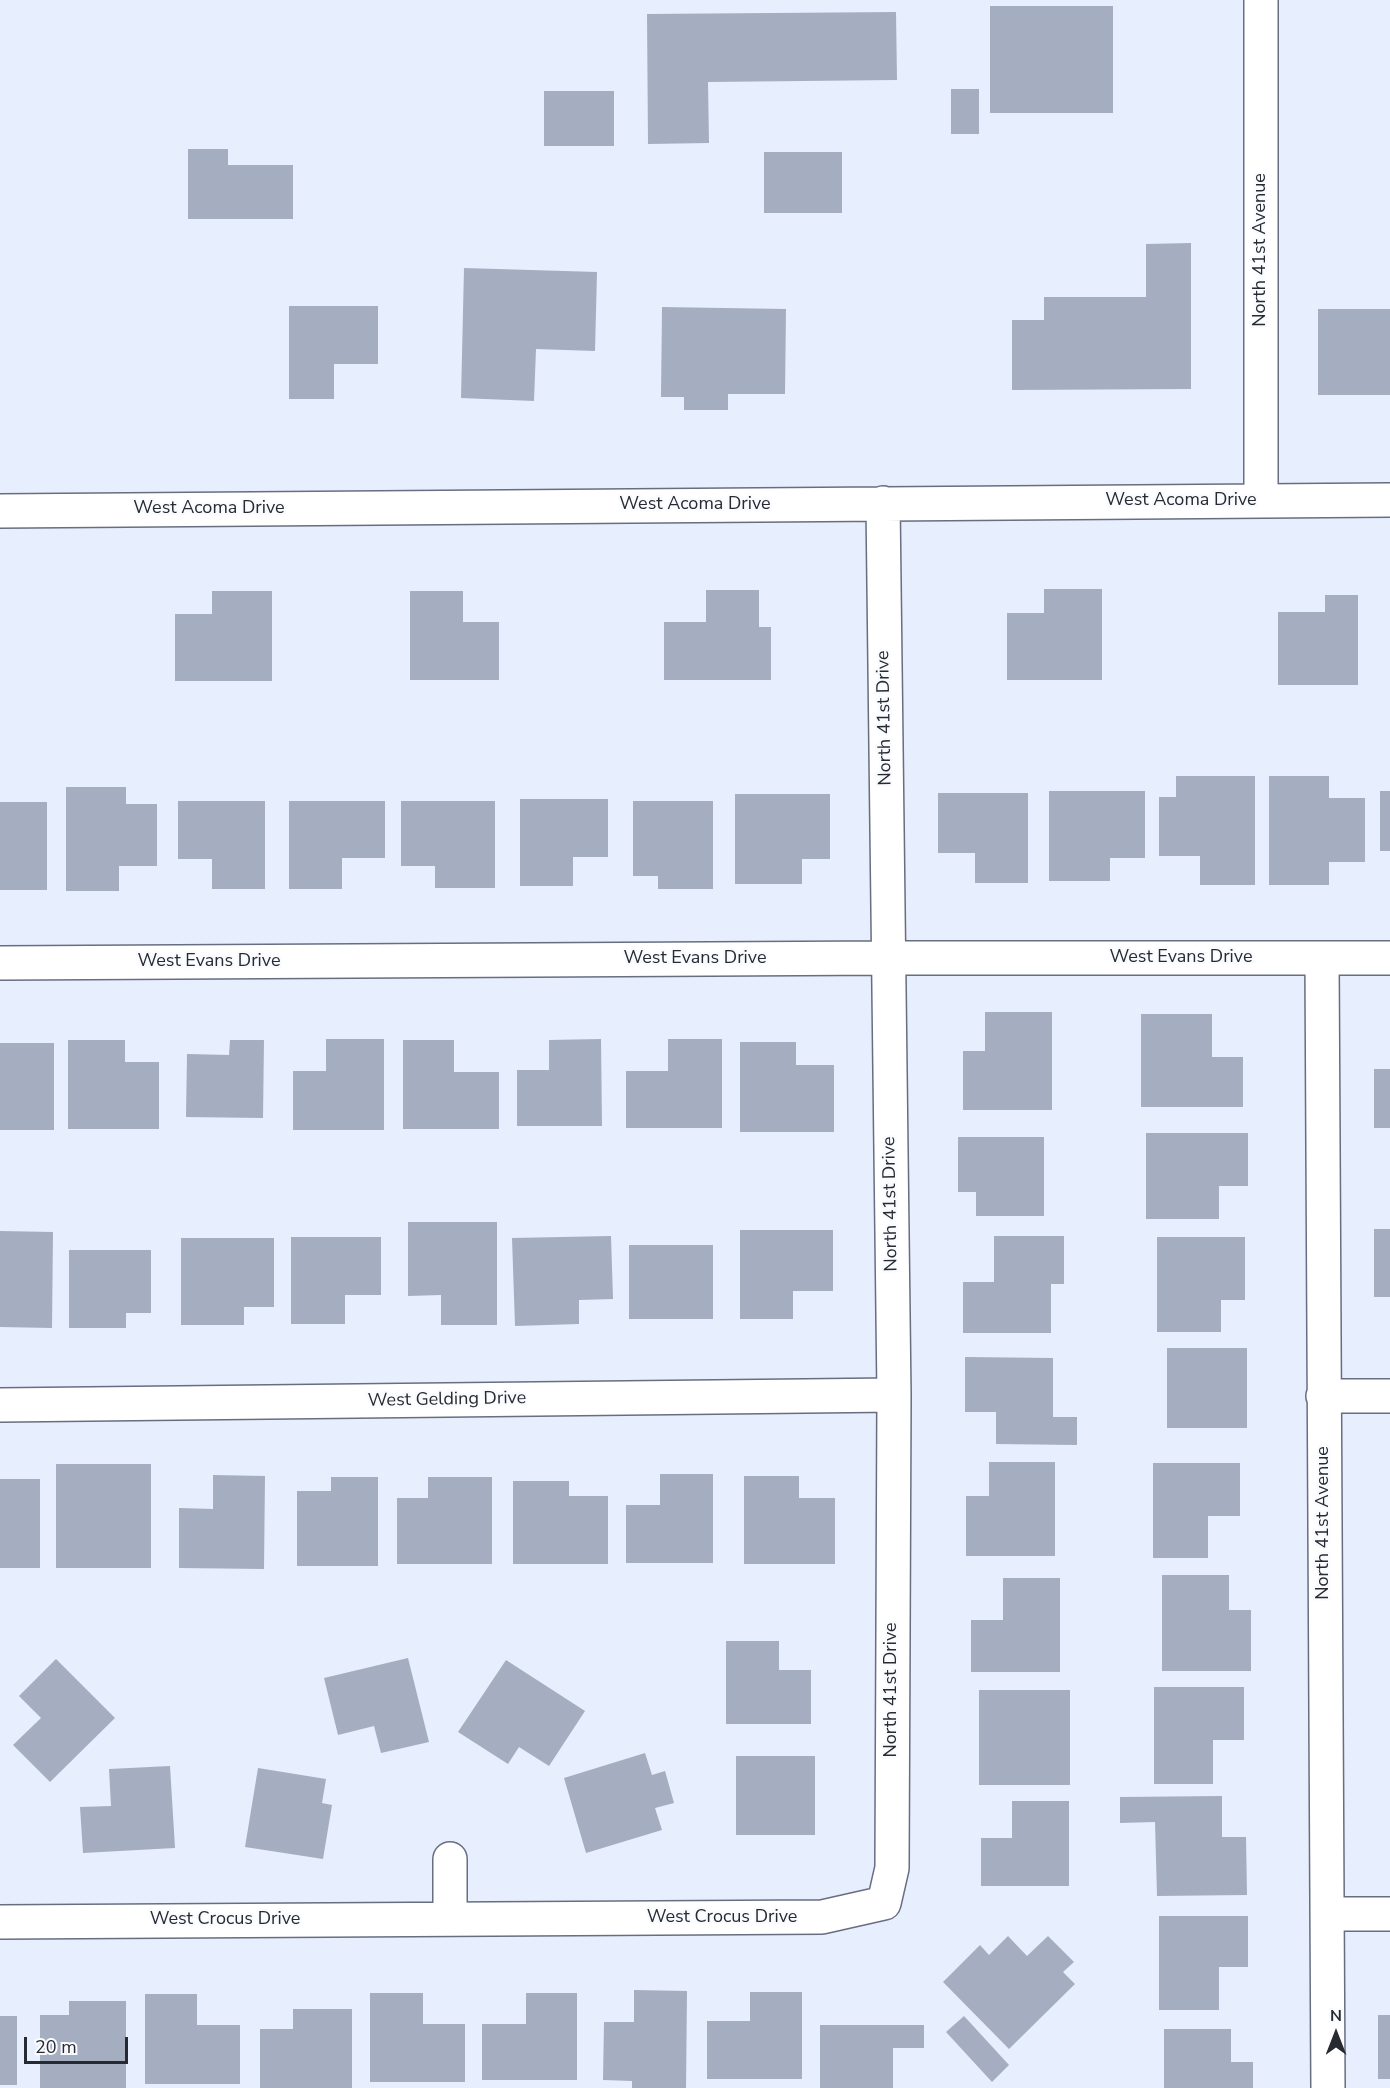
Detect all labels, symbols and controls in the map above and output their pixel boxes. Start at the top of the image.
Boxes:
street label: North 41st Avenue [1250,173,1272,327]
street label: West Acoma Drive [1105,490,1257,512]
street label: West Acoma Drive [619,494,771,516]
street label: West Acoma Drive [133,498,285,520]
street label: North 41st Drive [873,650,897,786]
street label: West Evans Drive [1110,947,1252,969]
street label: West Evans Drive [624,948,766,970]
street label: West Evans Drive [138,951,280,973]
street label: North 41st Drive [879,1136,903,1272]
street label: West Gelding Drive [368,1388,526,1412]
street label: North 41st Avenue [1313,1446,1335,1600]
street label: North 41st Drive [881,1622,903,1758]
street label: West Crocus Drive [647,1907,797,1929]
street label: West Crocus Drive [150,1909,300,1931]
north arrow [1306,2004,1366,2064]
text: N [1330,2005,1342,2027]
scale bar [27,2025,130,2063]
text: 20 m [35,2035,77,2059]

